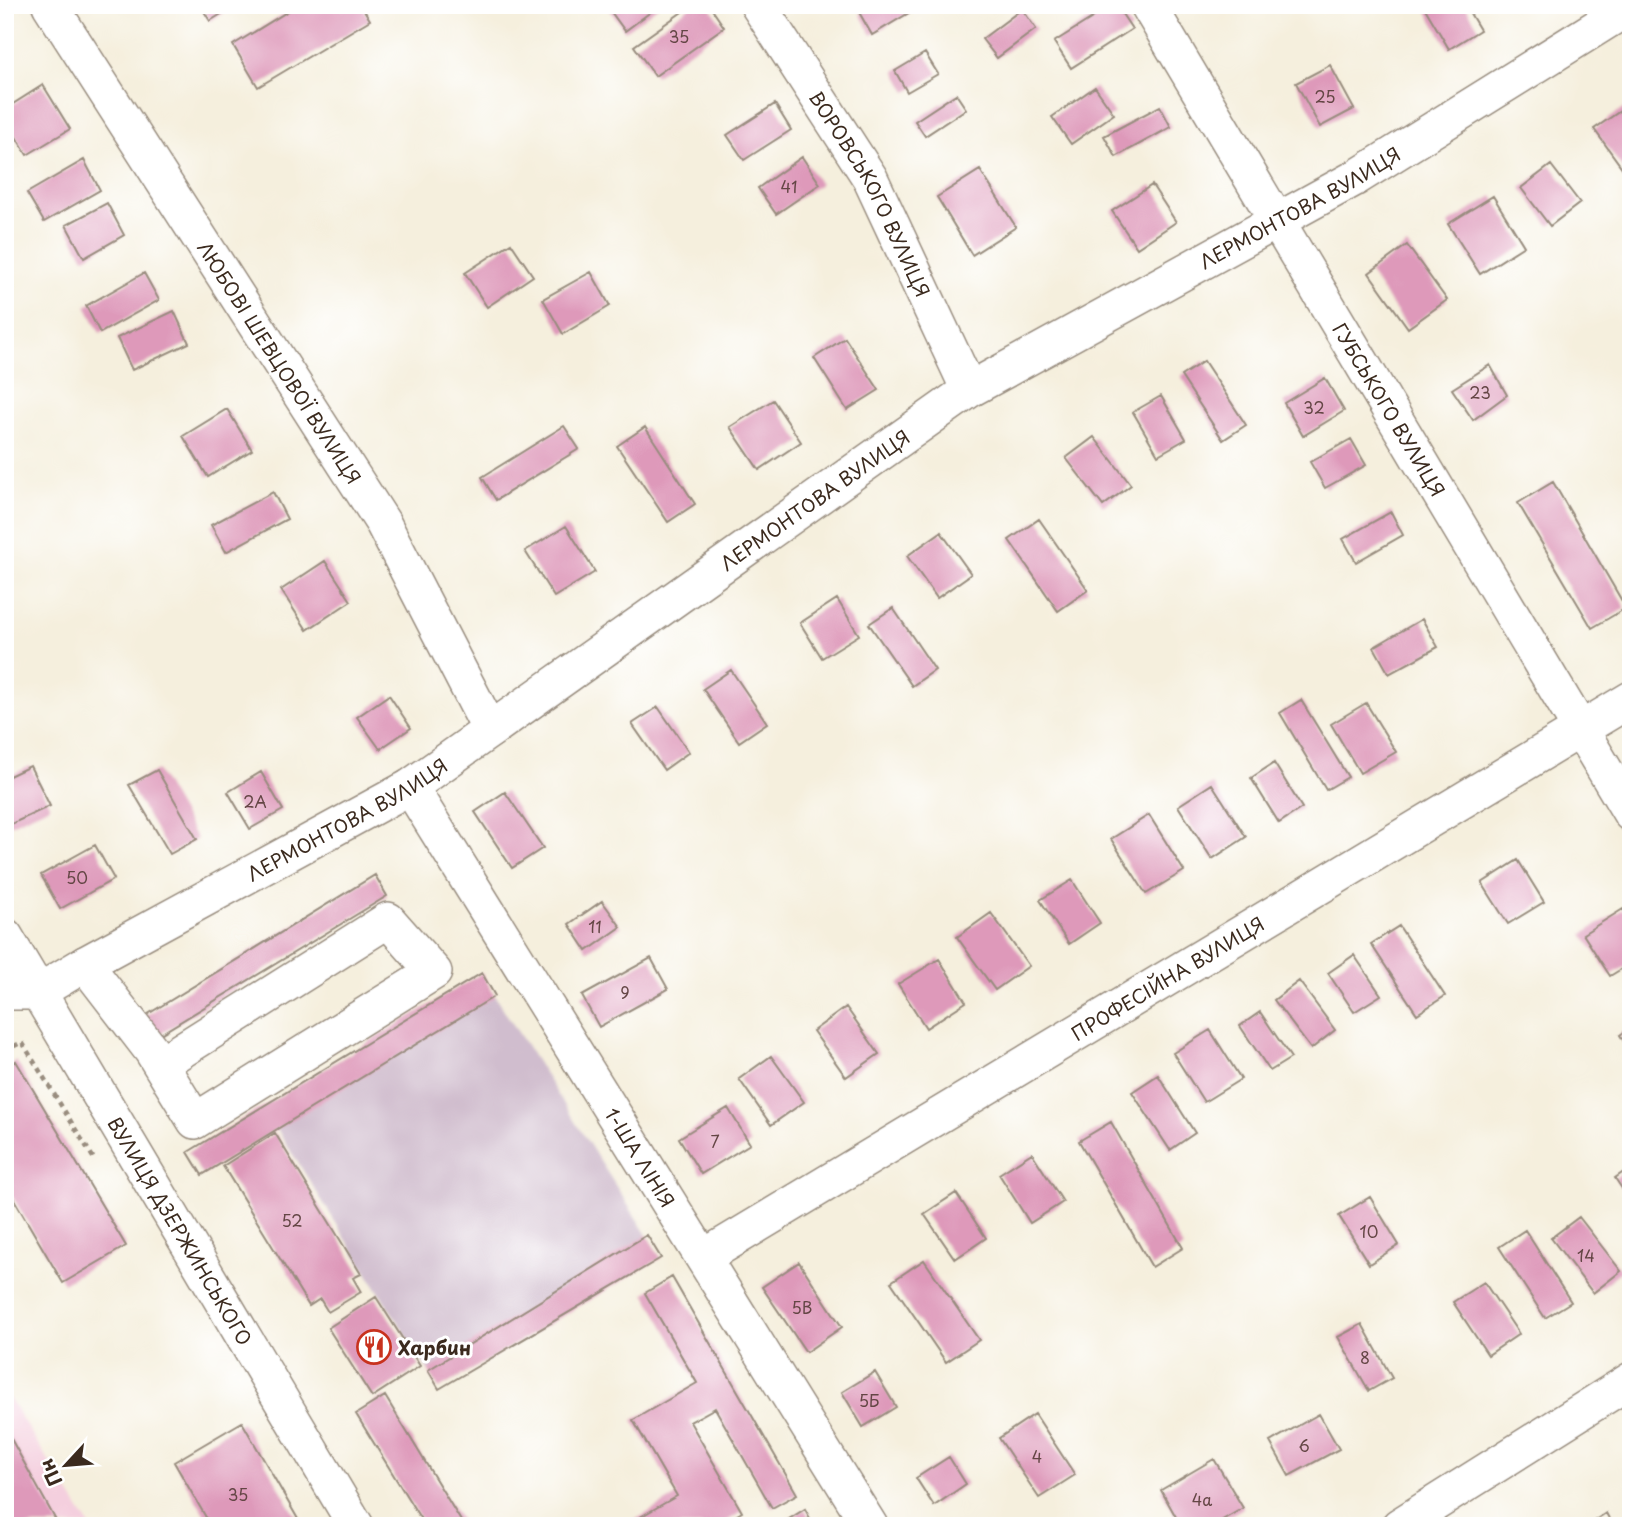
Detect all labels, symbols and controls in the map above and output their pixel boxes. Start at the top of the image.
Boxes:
house number: 35 [669,24,689,48]
house number: 25 [1314,84,1336,108]
street label: ВОРОВСЬКОГО ВУЛИЦЯ [803,85,938,301]
street label: ЛЕРМОНТОВА ВУЛИЦЯ [1194,140,1405,275]
house number: 41 [781,174,797,198]
street label: ЛЮБОВІ ШЕВЦОВОЇ ВУЛИЦЯ [191,236,368,489]
street label: ГУБСЬКОГО ВУЛИЦЯ [1327,317,1452,502]
house number: 23 [1469,380,1491,404]
house number: 32 [1303,395,1325,419]
street label: ЛЕРМОНТОВА ВУЛИЦЯ [714,423,915,577]
street label: ЛЕРМОНТОВА ВУЛИЦЯ [242,751,453,887]
house number: 2А [243,789,267,813]
house number: 50 [66,865,88,889]
street label: ПРОФЕСІЙНА ВУЛИЦЯ [1066,909,1269,1047]
house number: 11 [588,914,602,938]
house number: 9 [620,980,630,1004]
street label: 1-ША ЛІНІЯ [599,1102,682,1212]
street label: ВУЛИЦЯ ДЗЕРЖИНСЬКОГО [102,1111,259,1350]
house number: 7 [710,1129,720,1153]
house number: 52 [281,1208,303,1232]
house number: 10 [1360,1219,1378,1243]
house number: 14 [1577,1243,1595,1267]
house number: 5В [792,1295,812,1319]
restaurant icon: Харбин [355,1328,393,1366]
place label: Харбин [398,1333,471,1361]
house number: 8 [1360,1345,1370,1369]
house number: 5Б [859,1388,879,1412]
north arrow [32,1430,102,1500]
house number: 6 [1298,1433,1310,1457]
house number: 4 [1032,1444,1042,1468]
text: Пн [31,1454,68,1491]
house number: 35 [228,1482,248,1506]
house number: 4а [1192,1487,1212,1511]

